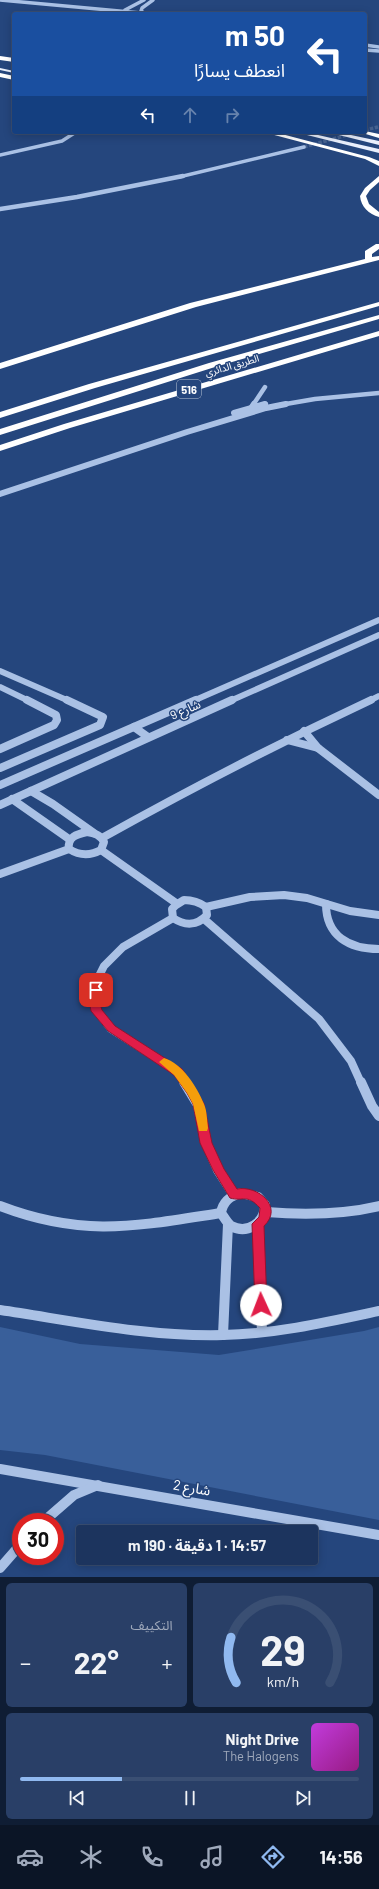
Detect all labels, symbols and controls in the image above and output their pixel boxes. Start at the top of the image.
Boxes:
text: 50 m [225,18,285,52]
icon: left [299,28,351,80]
text: انعطف يسارًا [194,59,285,81]
icon: left [137,104,159,126]
icon: ahead [179,104,201,126]
icon: right [221,104,243,126]
street label: الطريق الدائري [204,352,261,381]
road number: 516 [177,380,201,398]
street label: شارع 9 [168,696,204,725]
pin [79,973,113,1007]
icon: arrive [85,979,107,1001]
position arrow [240,1284,282,1326]
street label: شارع 2 [171,1475,212,1502]
speed limit sign: 30 [12,1513,64,1565]
text: 14:57 · 1 دقيقة · 190 m [128,1536,266,1554]
text: التكييف [131,1617,173,1633]
text: 29 [260,1624,305,1674]
text: 22° [74,1644,119,1680]
text: − [20,1649,31,1675]
text: + [161,1649,172,1675]
text: km/h [267,1673,299,1690]
text: Night Drive [226,1730,299,1748]
text: The Halogens [223,1748,299,1764]
icon: previous [66,1787,88,1809]
icon: pause [179,1787,201,1809]
icon: next [292,1787,314,1809]
icon: car [16,1843,44,1871]
icon: climate [77,1843,105,1871]
icon: phone [138,1843,166,1871]
icon: music [198,1843,226,1871]
icon: directions [259,1843,287,1871]
text: 14:56 [320,1846,363,1868]

